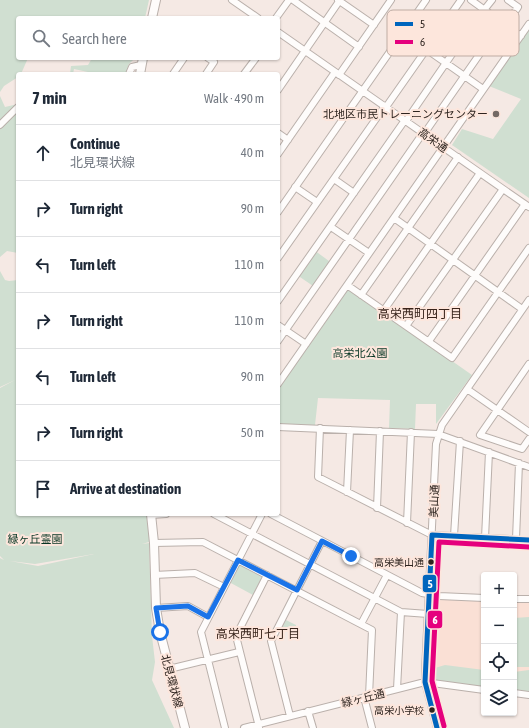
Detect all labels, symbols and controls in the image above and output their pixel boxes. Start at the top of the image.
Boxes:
legend [387,10,519,56]
search box [16,16,280,60]
text: 5 [420,18,425,30]
icon: search [30,27,52,49]
text: Search here [62,30,127,47]
text: 6 [420,36,425,48]
text: 7 min [32,88,67,108]
text: Walk · 490 m [204,91,264,106]
place label: 北地区市民トレーニングセンター [323,108,488,120]
marker: 北地区市民トレーニングセンター [491,109,501,119]
street label: 高栄通 [416,126,450,154]
text: Continue [70,135,120,152]
icon: ahead [32,142,54,164]
text: 40 m [241,145,264,160]
text: 北見環状線 [70,155,135,170]
icon: right [32,198,54,220]
text: Turn right [70,200,123,217]
text: 90 m [241,201,264,216]
icon: left [32,254,54,276]
text: Turn left [70,256,116,273]
text: 110 m [235,257,264,272]
district label: 高栄西町四丁目 [378,307,462,321]
icon: right [32,310,54,332]
text: Turn right [70,312,123,329]
text: 110 m [235,313,264,328]
park label: 高栄北公園 [333,347,388,359]
icon: left [32,366,54,388]
text: Turn left [70,368,116,385]
text: 90 m [241,369,264,384]
icon: right [32,422,54,444]
text: Turn right [70,424,123,441]
text: 50 m [241,425,264,440]
icon: arrive [32,478,54,500]
text: Arrive at destination [70,480,181,497]
street label: 美山通 [427,484,441,518]
park label: 緑ヶ丘霊園 [8,533,63,545]
route end [342,547,360,565]
place label: 高栄美山通 [374,557,424,568]
marker: 高栄美山通 [426,557,436,567]
map controls [481,572,517,716]
button: + [481,572,517,608]
line badge: 5 [422,574,437,593]
text: 5 [427,578,433,590]
button: − [481,608,517,644]
line badge: 6 [427,610,443,629]
text: 6 [432,614,438,626]
route start [151,623,169,641]
district label: 高栄西町七丁目 [216,627,300,641]
button: locate [481,644,517,680]
street label: 北見環状線 [159,653,185,709]
button: layers [481,680,517,716]
street label: 緑ヶ丘通 [340,687,386,709]
place label: 高栄小学校 [374,705,424,716]
marker: 高栄小学校 [427,705,437,715]

